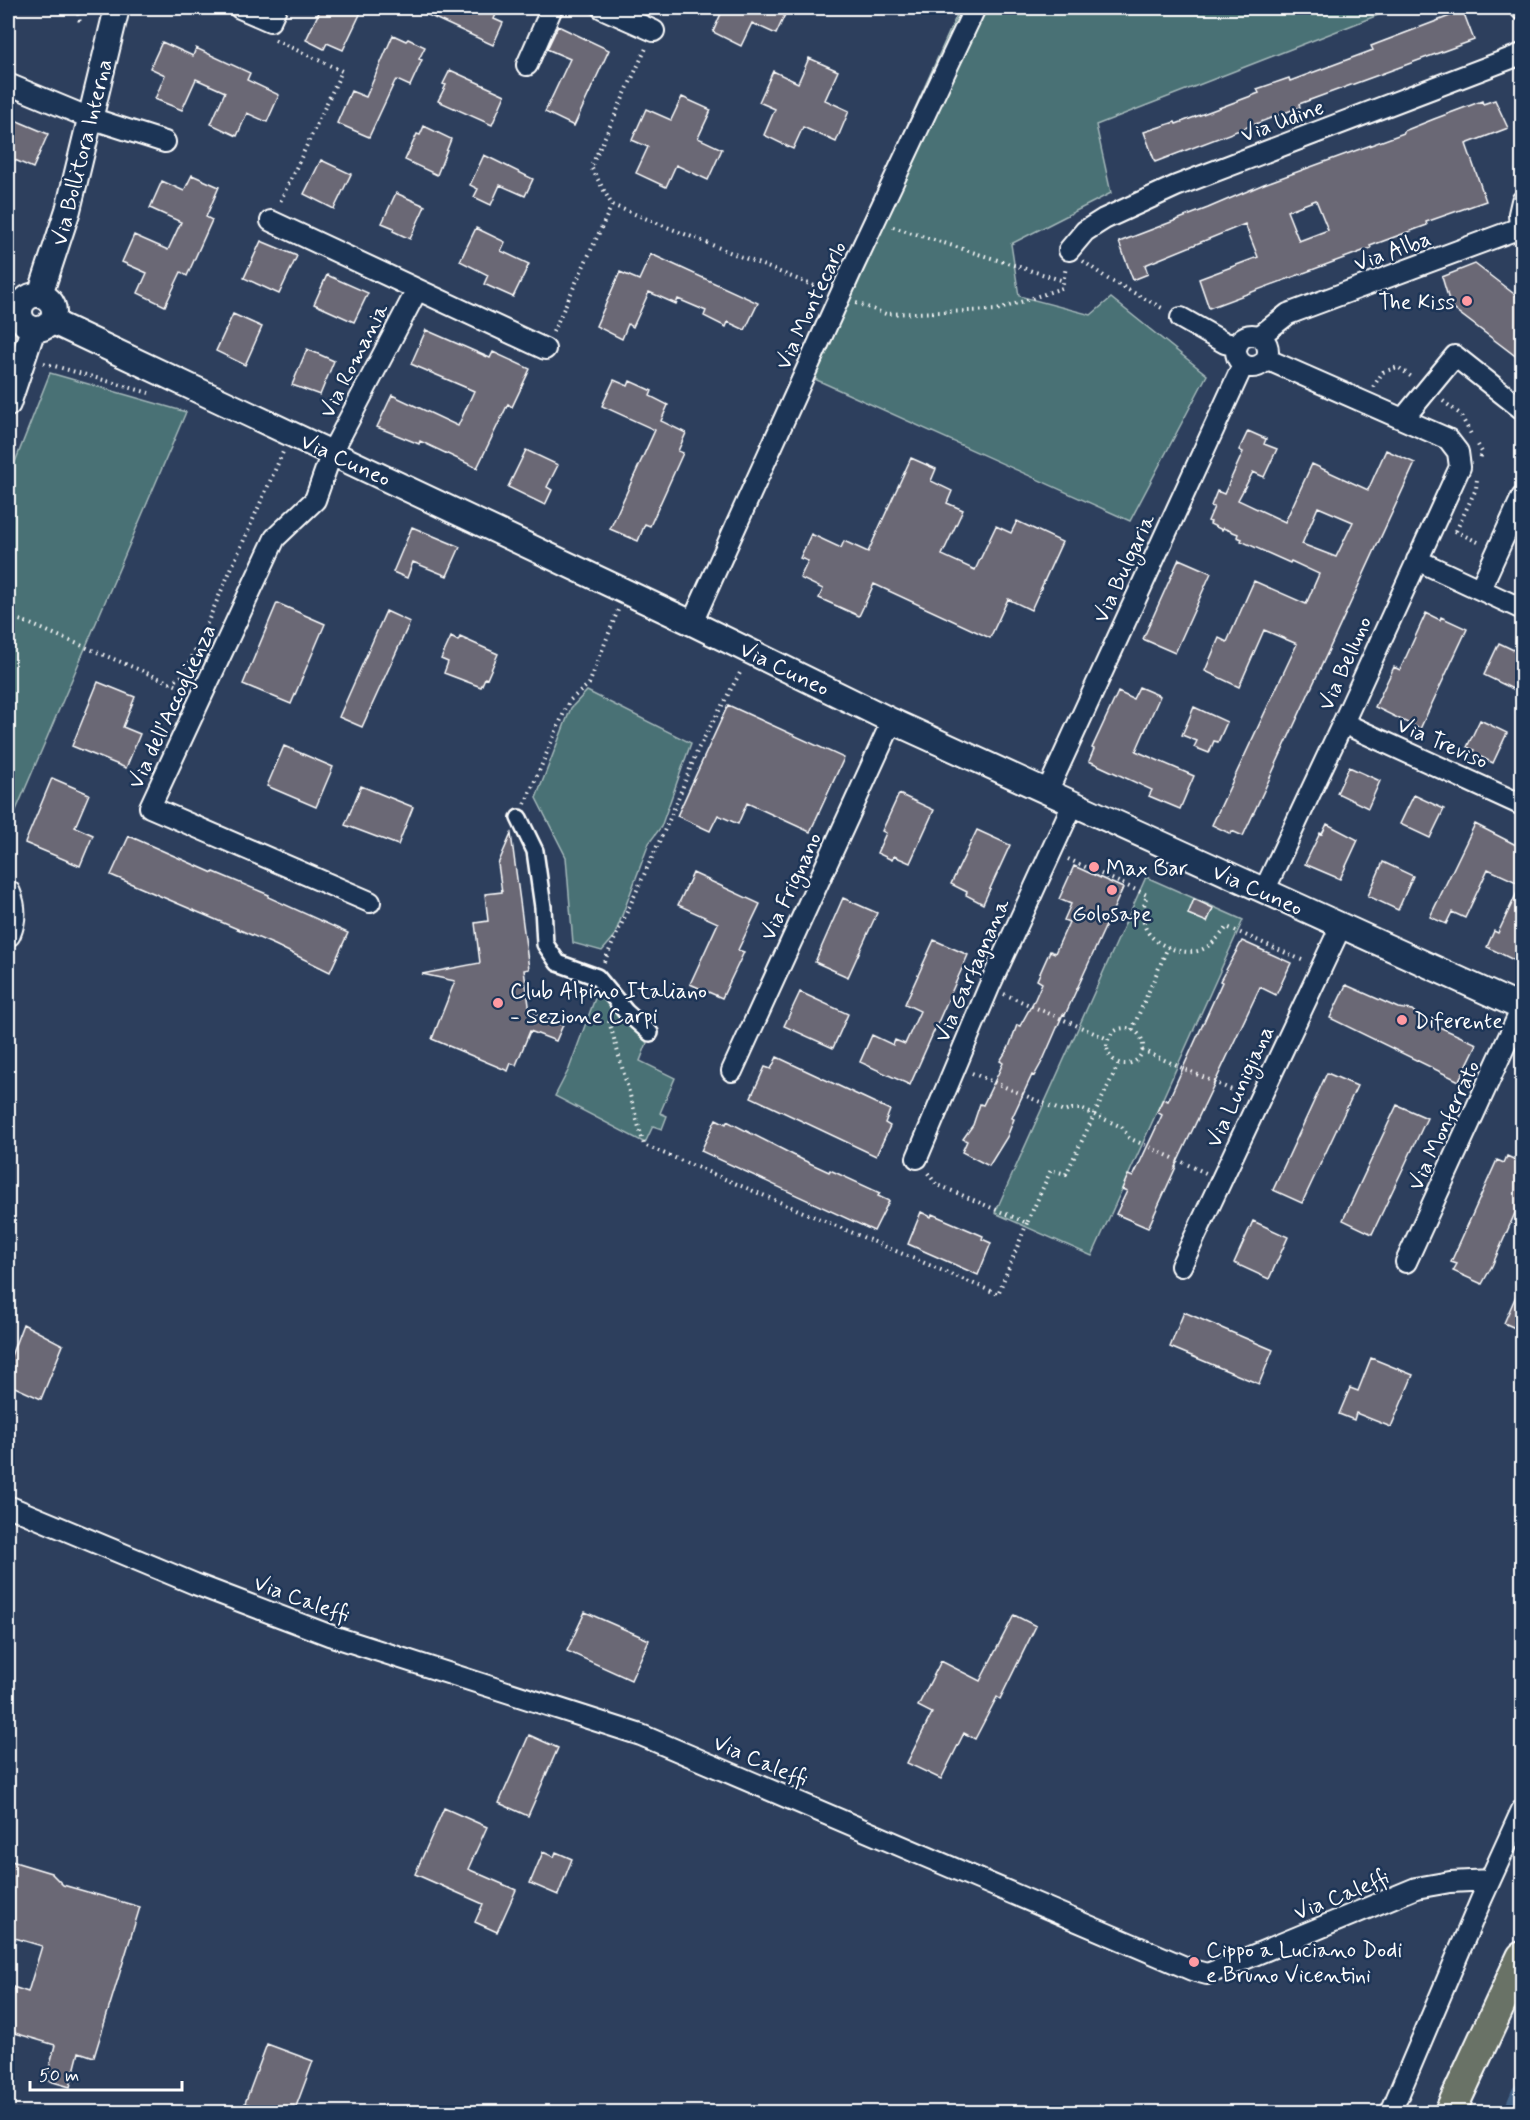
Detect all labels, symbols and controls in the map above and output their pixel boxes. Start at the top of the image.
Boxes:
street label: Via Bollitora Interna [46,56,120,249]
street label: Via Udine [1237,94,1328,150]
street label: Via Alba [1350,225,1435,279]
street label: Via Montecarlo [770,237,854,375]
place label: The Kiss [1378,289,1455,317]
marker: The Kiss [1460,294,1474,308]
street label: Via Romania [314,298,396,423]
street label: Via Cuneo [296,428,395,494]
street label: Via Bulgaria [1087,509,1165,629]
street label: Via Belluno [1313,612,1379,715]
street label: Via dell'Accoglienza [122,620,224,794]
street label: Via Cuneo [735,636,834,704]
street label: Via Treviso [1392,711,1492,776]
street label: Via Frignano [755,828,832,947]
place label: Max Bar [1106,855,1188,883]
street label: Via Cuneo [1208,858,1307,923]
marker: Max Bar [1087,860,1101,874]
marker: Golosape [1105,883,1119,897]
street label: Via Garfagnana [929,894,1018,1047]
place label: Golosape [1072,901,1152,929]
place label: Club Alpino Italiano - Sezione Carpi [510,978,707,1031]
marker: Club Alpino Italiano - Sezione Carpi [491,996,505,1010]
place label: Diferente [1414,1008,1503,1036]
marker: Diferente [1395,1013,1409,1027]
street label: Via Lunigiana [1200,1021,1284,1154]
street label: Via Monferrato [1402,1056,1487,1195]
street label: Via Caleffi [249,1570,353,1630]
street label: Via Caleffi [709,1729,812,1794]
street label: Via Caleffi [1290,1864,1394,1928]
place label: Cippo a Luciano Dodi e Bruno Vicentini [1206,1937,1402,1990]
marker: Cippo a Luciano Dodi e Bruno Vicentini [1187,1955,1201,1969]
scale bar [30,2054,182,2092]
text: 50 m [39,2064,79,2088]

